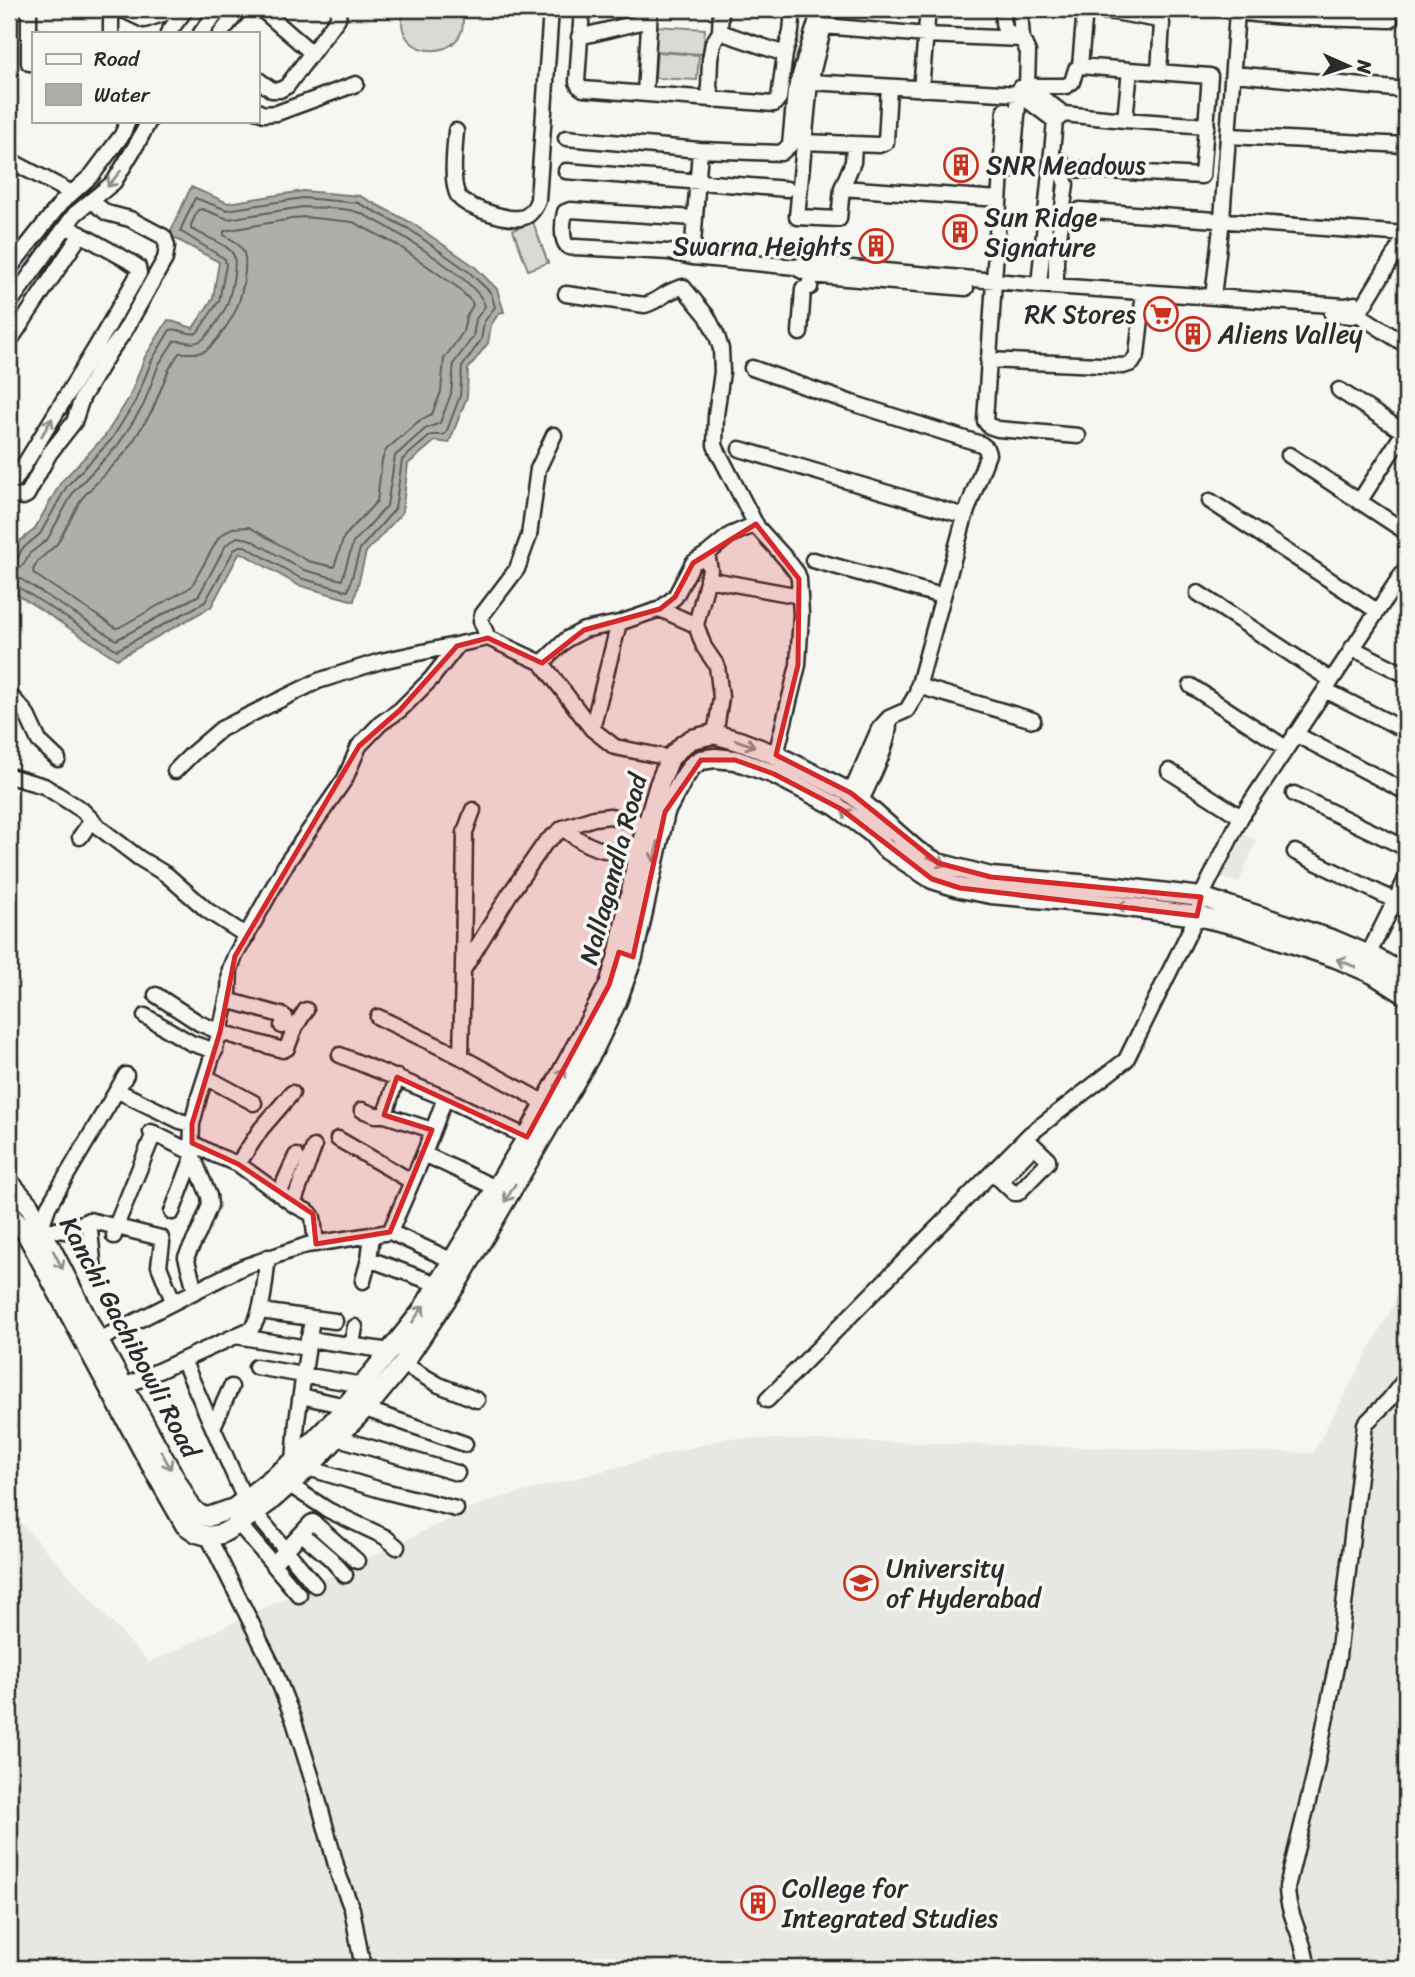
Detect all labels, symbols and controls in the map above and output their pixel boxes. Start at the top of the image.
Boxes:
legend [32,32,259,122]
north arrow [1314,32,1384,102]
text: Road [94,40,141,78]
text: N [1348,58,1381,75]
text: Water [94,76,151,114]
place label: SNR Meadows [986,142,1146,188]
building icon: SNR Meadows [942,146,980,184]
one-way arrow [106,170,122,188]
place label: Sun Ridge Signature [984,194,1098,270]
building icon: Sun Ridge Signature [941,213,979,251]
place label: Swarna Heights [673,223,853,269]
building icon: Swarna Heights [857,227,895,265]
place label: RK Stores [1025,291,1136,337]
supermarket icon: RK Stores [1142,295,1180,333]
place label: Aliens Valley [1217,311,1363,357]
building icon: Aliens Valley [1174,315,1212,353]
one-way arrow [40,418,55,437]
one-way arrow [734,738,756,750]
street label: Nallagandla Road [565,766,661,970]
one-way arrow [842,809,860,824]
one-way arrow [649,840,662,863]
one-way arrow [926,855,947,868]
one-way arrow [1116,900,1139,913]
one-way arrow [1336,955,1358,968]
one-way arrow [553,1067,567,1087]
one-way arrow [503,1183,517,1203]
street label: Kanchi Gachibowli Road [47,1208,214,1468]
one-way arrow [51,1249,65,1270]
one-way arrow [411,1305,426,1324]
one-way arrow [159,1450,173,1470]
place label: University of Hyderabad [886,1545,1043,1621]
school or university icon: University of Hyderabad [842,1564,880,1602]
place label: College for Integrated Studies [781,1865,998,1941]
building icon: College for Integrated Studies [739,1884,777,1922]

